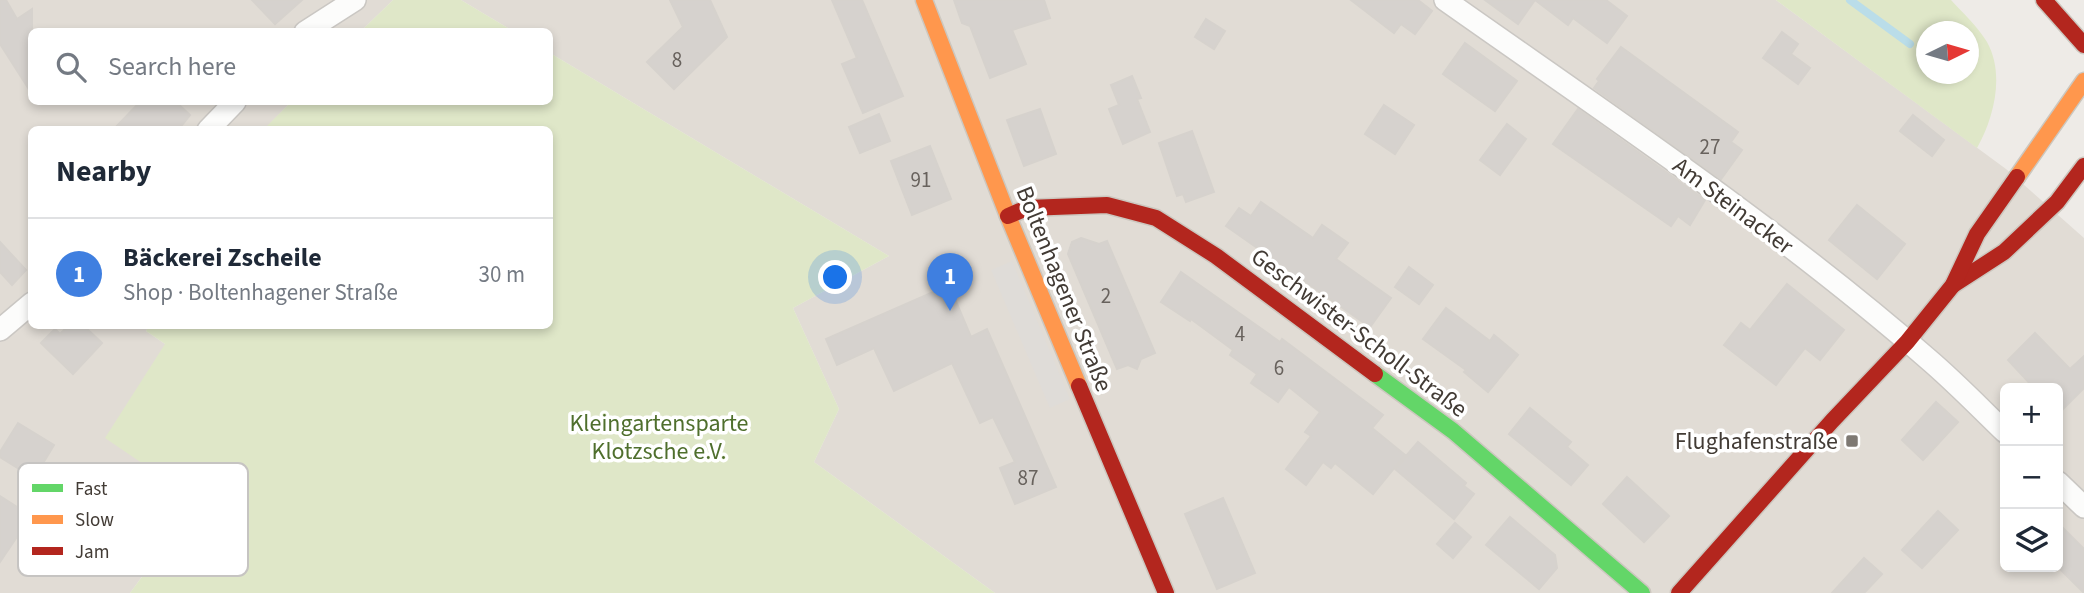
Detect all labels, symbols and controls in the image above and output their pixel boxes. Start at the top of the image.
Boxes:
north arrow [1916,21,1979,84]
search box [28,28,553,105]
house number: 8 [672,45,682,75]
icon: search [52,48,90,86]
text: Search here [108,48,236,85]
house number: 27 [1700,132,1720,162]
street label: Am Steinacker [1665,149,1801,264]
text: Nearby [56,150,151,193]
house number: 91 [911,165,931,195]
street label: Boltenhagener Straße [1007,181,1121,397]
text: Bäckerei Zscheile [123,239,322,276]
street label: Geschwister-Scholl-Straße [1243,240,1475,426]
pin: 1 [927,253,973,311]
text: 1 [73,258,85,291]
text: 30 m [478,258,525,291]
your location [818,260,852,294]
text: Shop · Boltenhagener Straße [123,276,398,309]
house number: 2 [1101,281,1111,311]
house number: 4 [1235,319,1245,349]
house number: 6 [1274,353,1284,383]
map controls [2000,383,2063,572]
button: + [2000,383,2063,446]
park label: Kleingartensparte Klotzsche e.V. [569,406,749,469]
place label: Flughafenstraße [1675,424,1838,459]
marker: Flughafenstraße [1844,433,1860,449]
button: − [2000,446,2063,509]
legend [18,463,248,576]
house number: 87 [1018,463,1038,493]
text: Fast [75,476,108,503]
text: Slow [75,507,114,534]
button: layers [2000,509,2063,572]
text: Jam [75,539,109,566]

